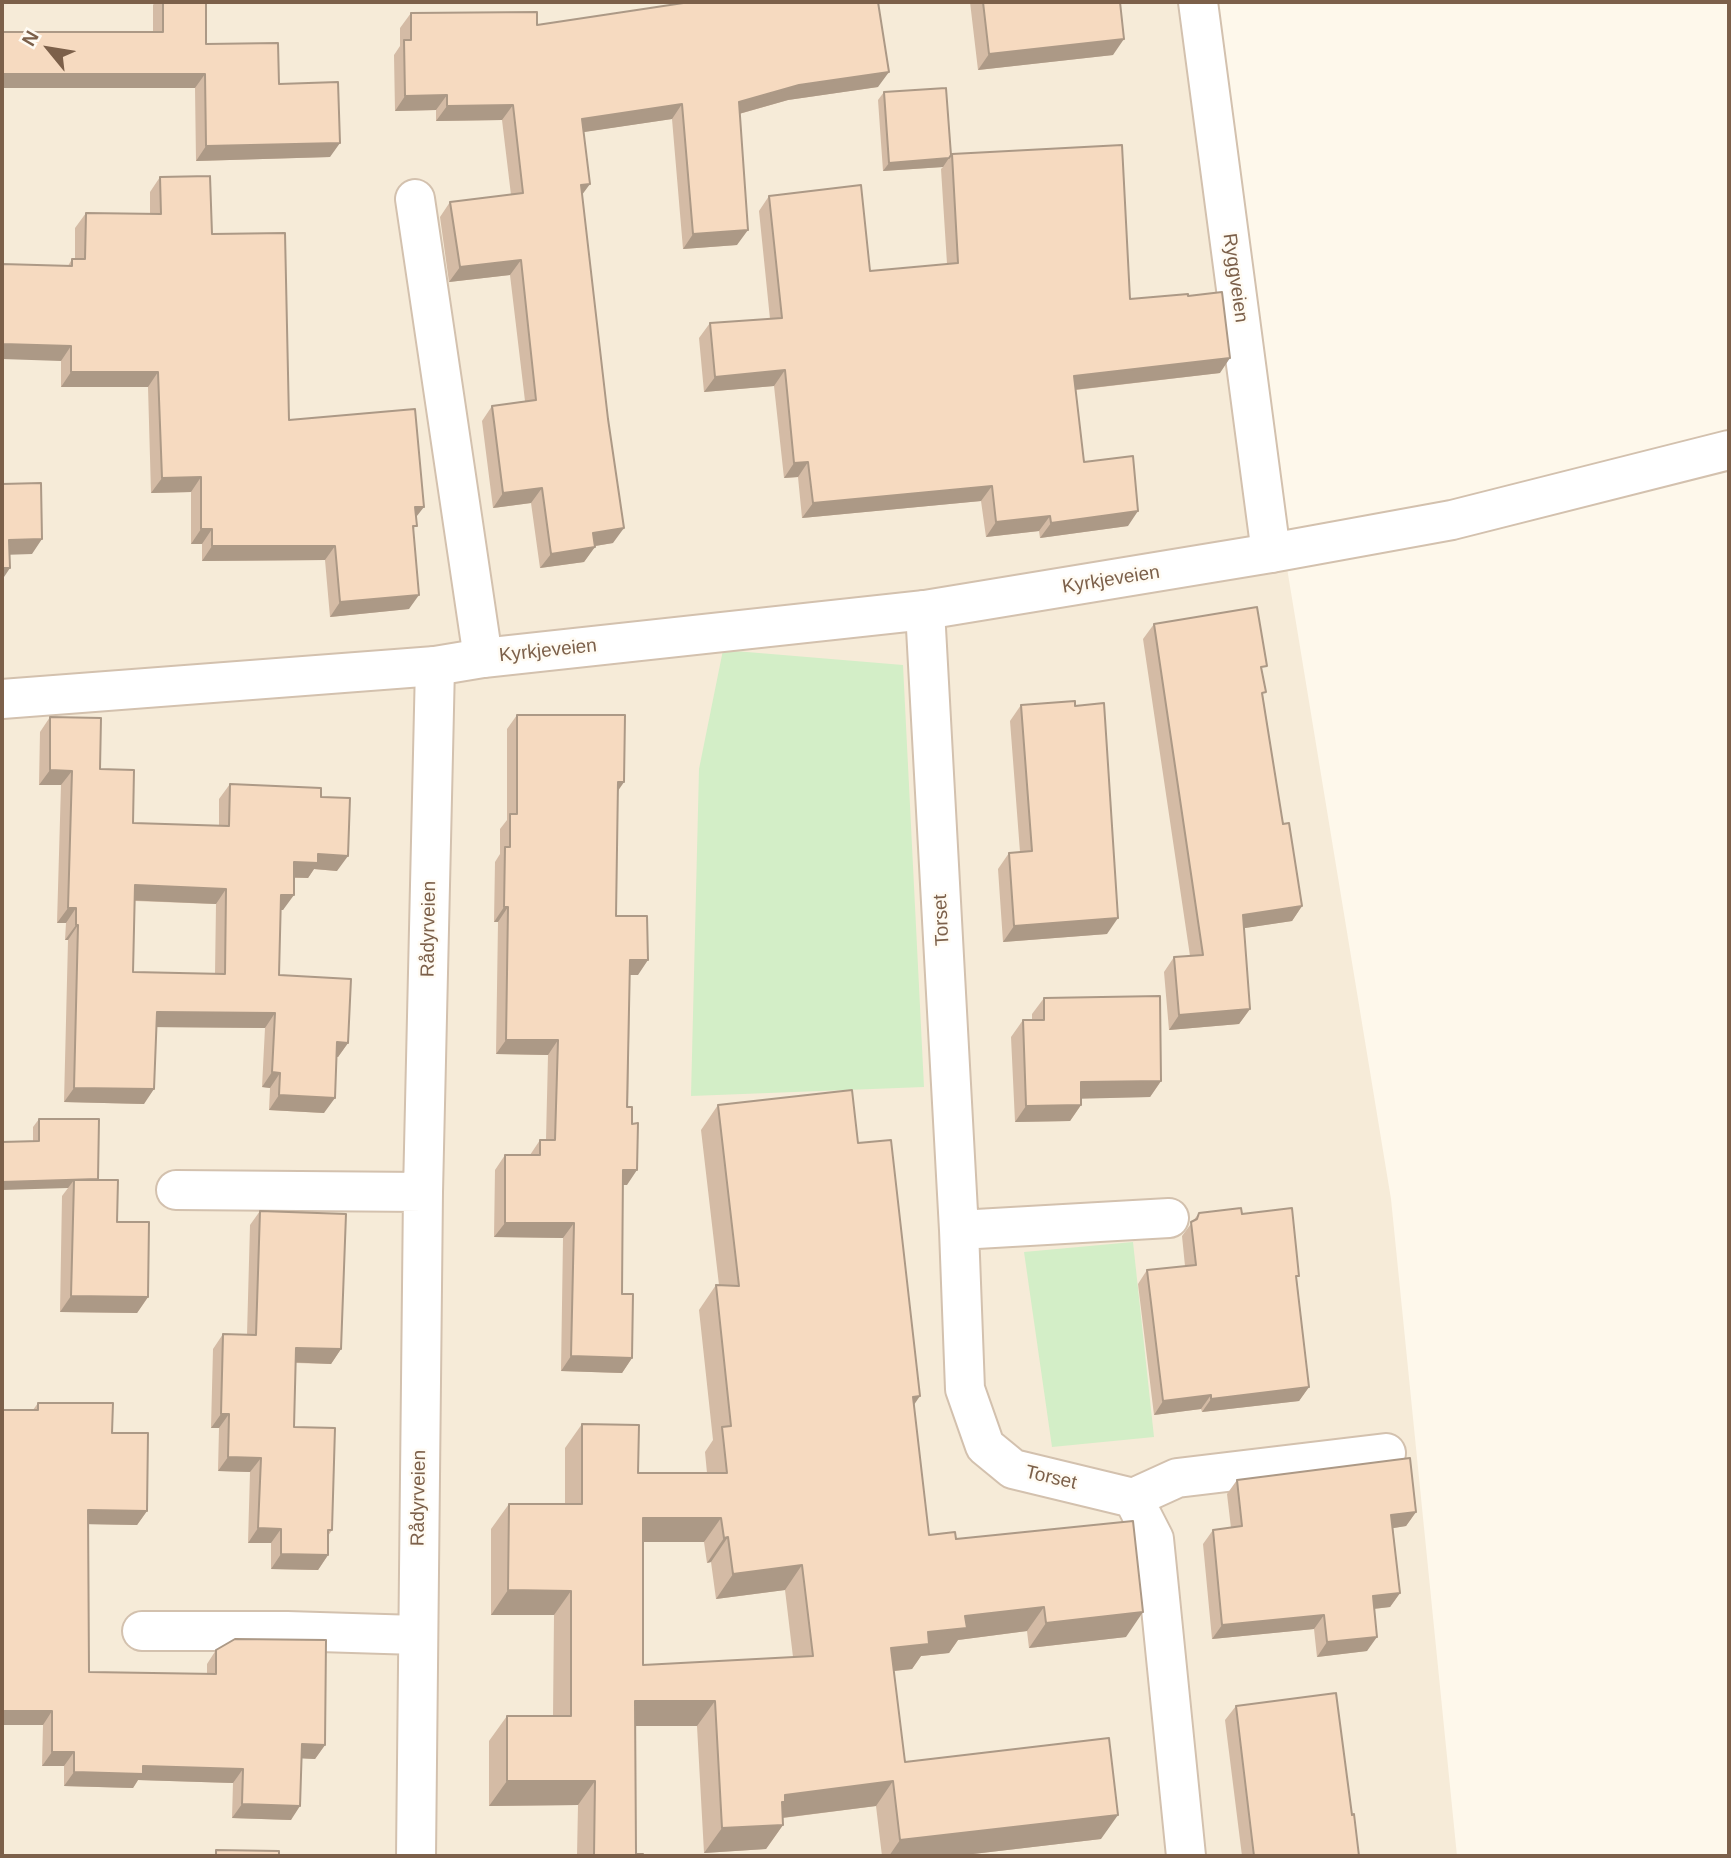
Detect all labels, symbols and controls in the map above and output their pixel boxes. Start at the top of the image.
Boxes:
north arrow [14,14,84,84]
text: N [18,27,43,49]
street label: Ryggveien [1217,232,1253,324]
street label: Kyrkjeveien [1061,561,1161,599]
street label: Kyrkjeveien [498,635,598,667]
street label: Rådyrveien [417,881,441,977]
street label: Torset [929,894,955,946]
street label: Rådyrveien [407,1450,431,1546]
street label: Torset [1023,1461,1079,1495]

